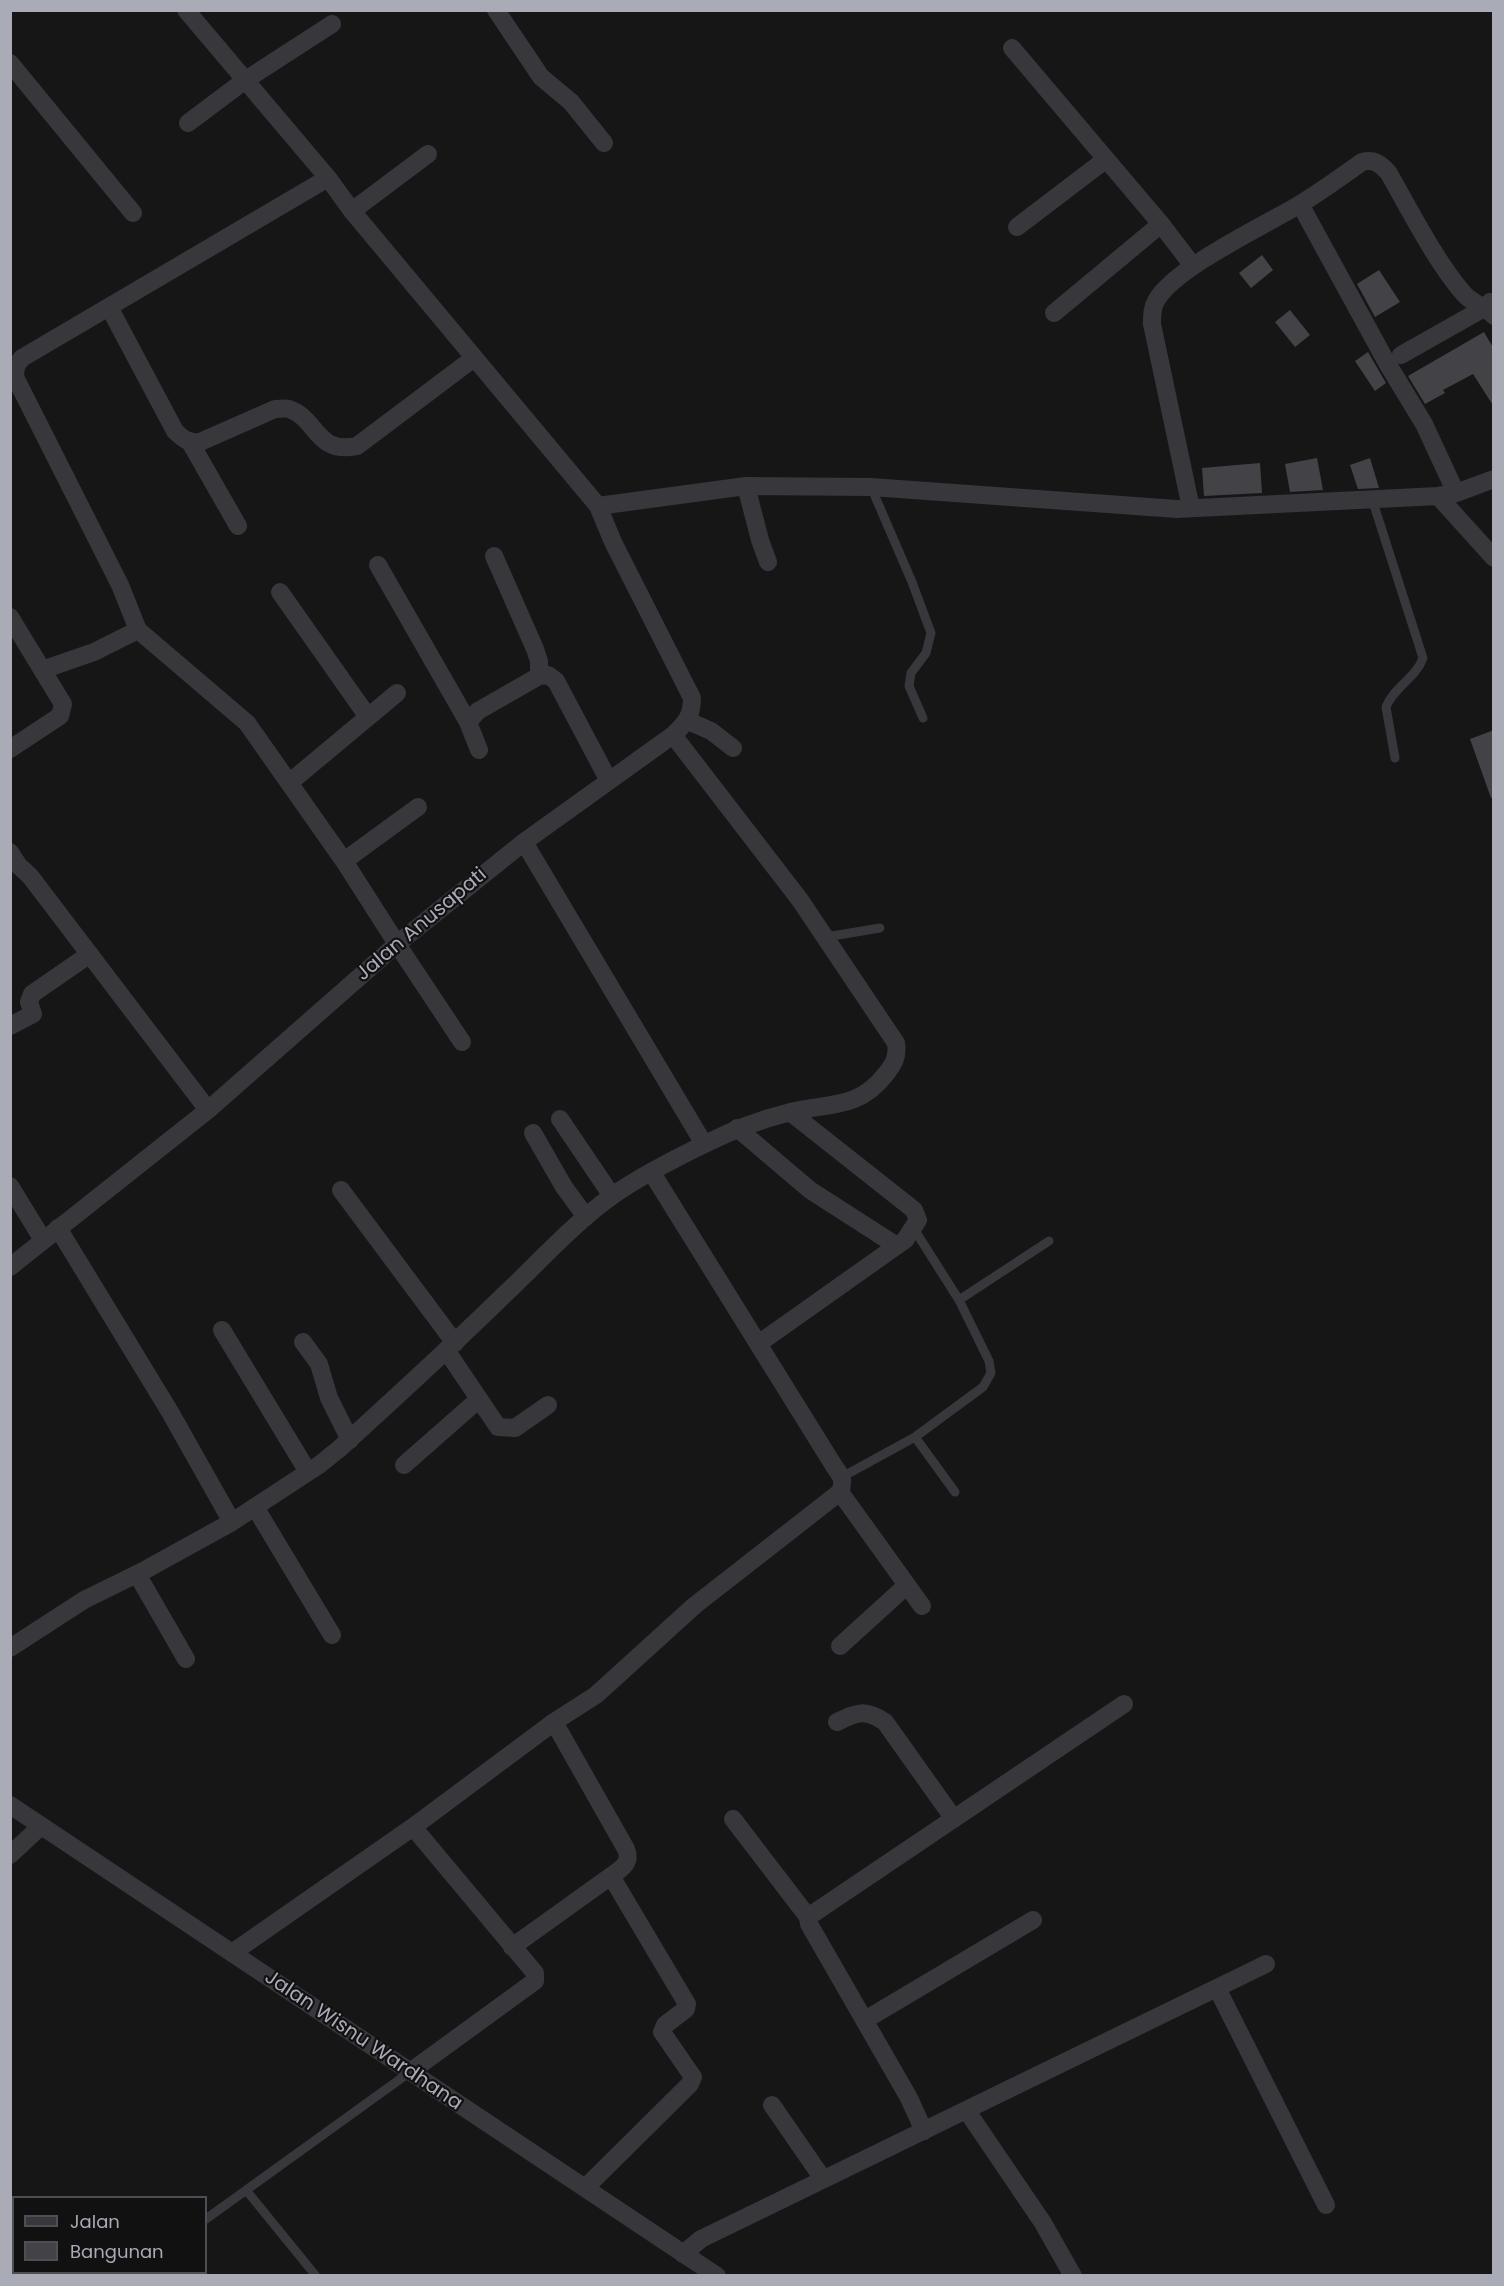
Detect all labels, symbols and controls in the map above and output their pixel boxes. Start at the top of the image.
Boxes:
street label: Jalan Anusapati [352,863,492,987]
street label: Jalan Wisnu Wardhana [260,1966,466,2116]
legend [12,2196,207,2274]
text: Jalan [70,2209,120,2234]
text: Bangunan [70,2239,164,2264]

